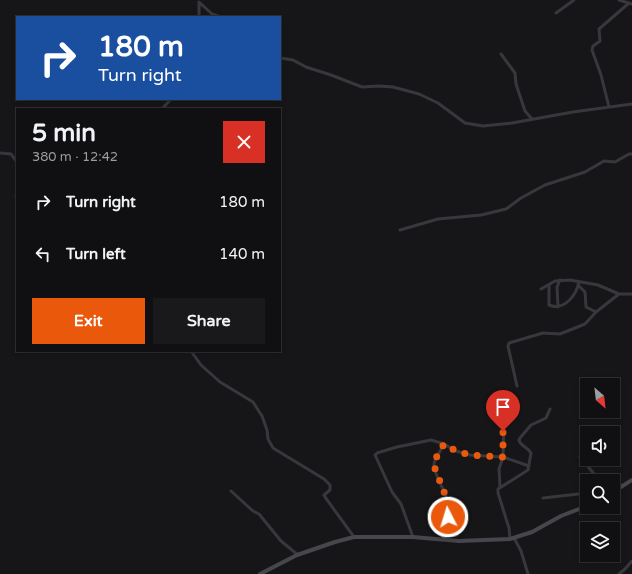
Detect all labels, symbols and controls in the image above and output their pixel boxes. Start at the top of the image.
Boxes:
text: 180 m [98,30,184,64]
icon: right [32,32,84,84]
text: Turn right [98,64,182,86]
text: 5 min [32,119,96,148]
button: close [223,121,265,163]
text: 380 m · 12:42 [32,149,118,165]
icon: right [32,191,54,213]
text: Turn right [66,193,136,211]
text: 180 m [219,193,265,211]
icon: left [32,243,54,265]
text: Turn left [66,245,126,263]
text: 140 m [219,245,265,263]
button: Exit [32,298,145,344]
button: Share [153,298,265,344]
north arrow [580,378,620,418]
map controls [580,378,620,562]
pin [486,390,520,431]
icon: arrive [492,396,514,418]
button: sound [580,426,620,466]
button: search [580,474,620,514]
position arrow [427,496,469,538]
button: layers [580,522,620,562]

